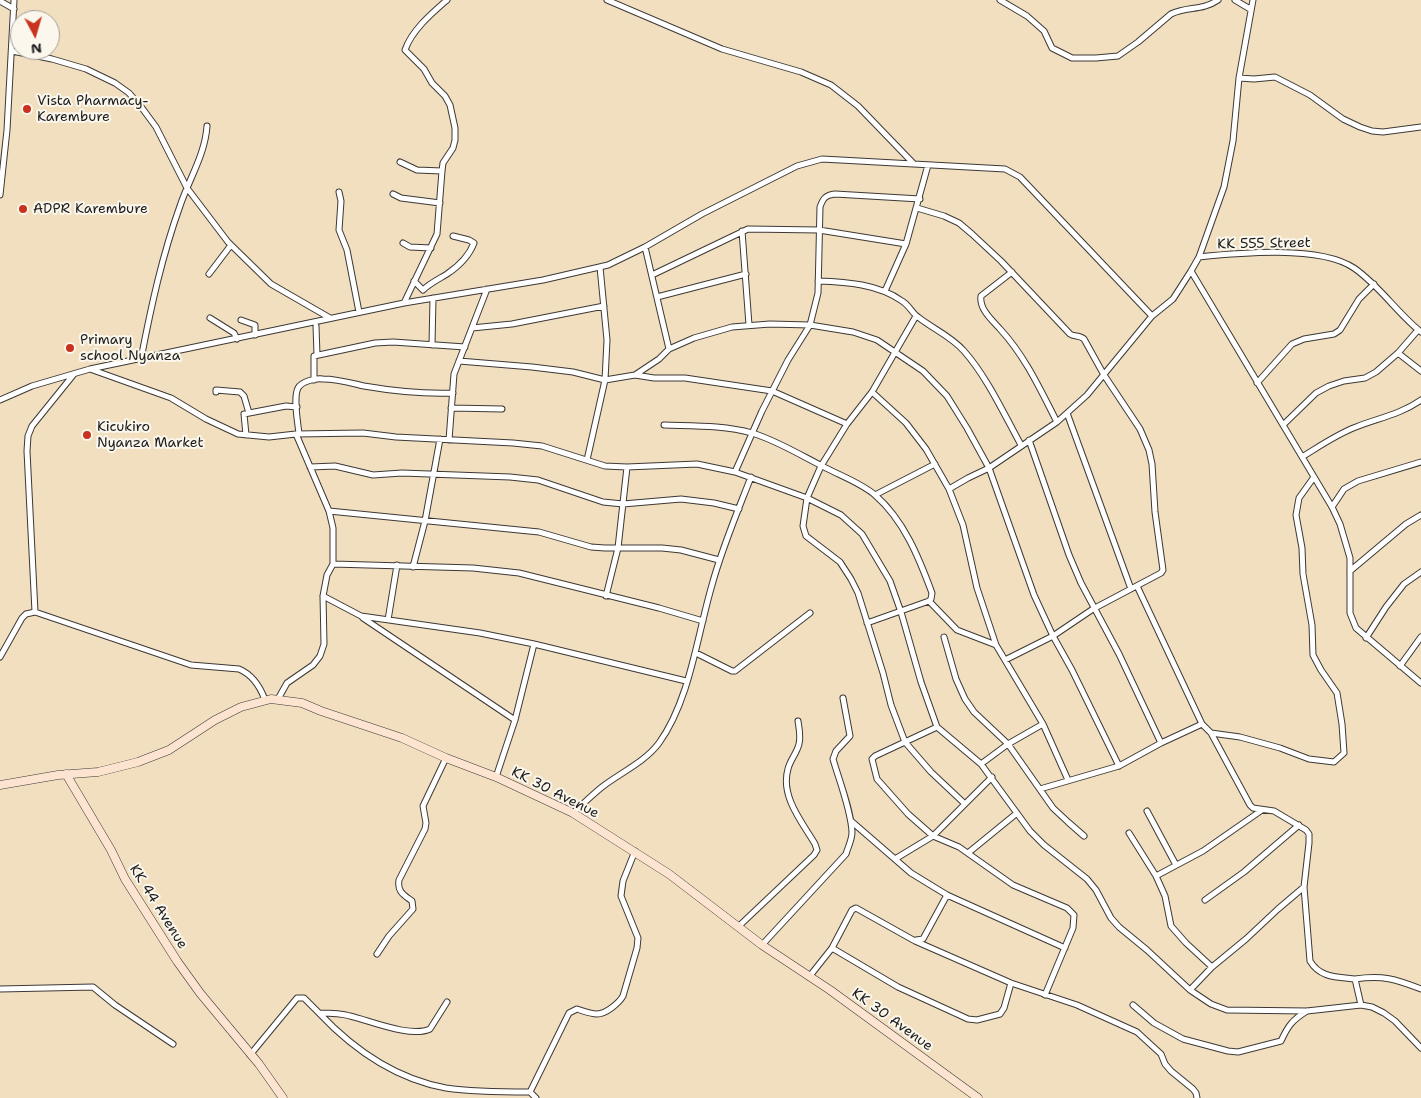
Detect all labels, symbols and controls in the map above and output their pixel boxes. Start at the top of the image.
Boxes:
north arrow [10,10,60,60]
text: N [30,39,43,58]
place label: Vista Pharmacy- Karembure [37,93,149,125]
marker: Vista Pharmacy- Karembure [21,103,33,115]
place label: ADPR Karembure [33,201,148,217]
marker: ADPR Karembure [17,203,29,215]
street label: KK 555 Street [1217,235,1311,253]
place label: Primary school Nyanza [80,332,180,364]
marker: Primary school Nyanza [64,342,76,354]
place label: Kicukiro Nyanza Market [97,419,204,452]
marker: Kicukiro Nyanza Market [81,429,93,441]
street label: KK 30 Avenue [508,764,602,822]
street label: KK 44 Avenue [125,862,191,952]
street label: KK 30 Avenue [848,985,936,1055]

